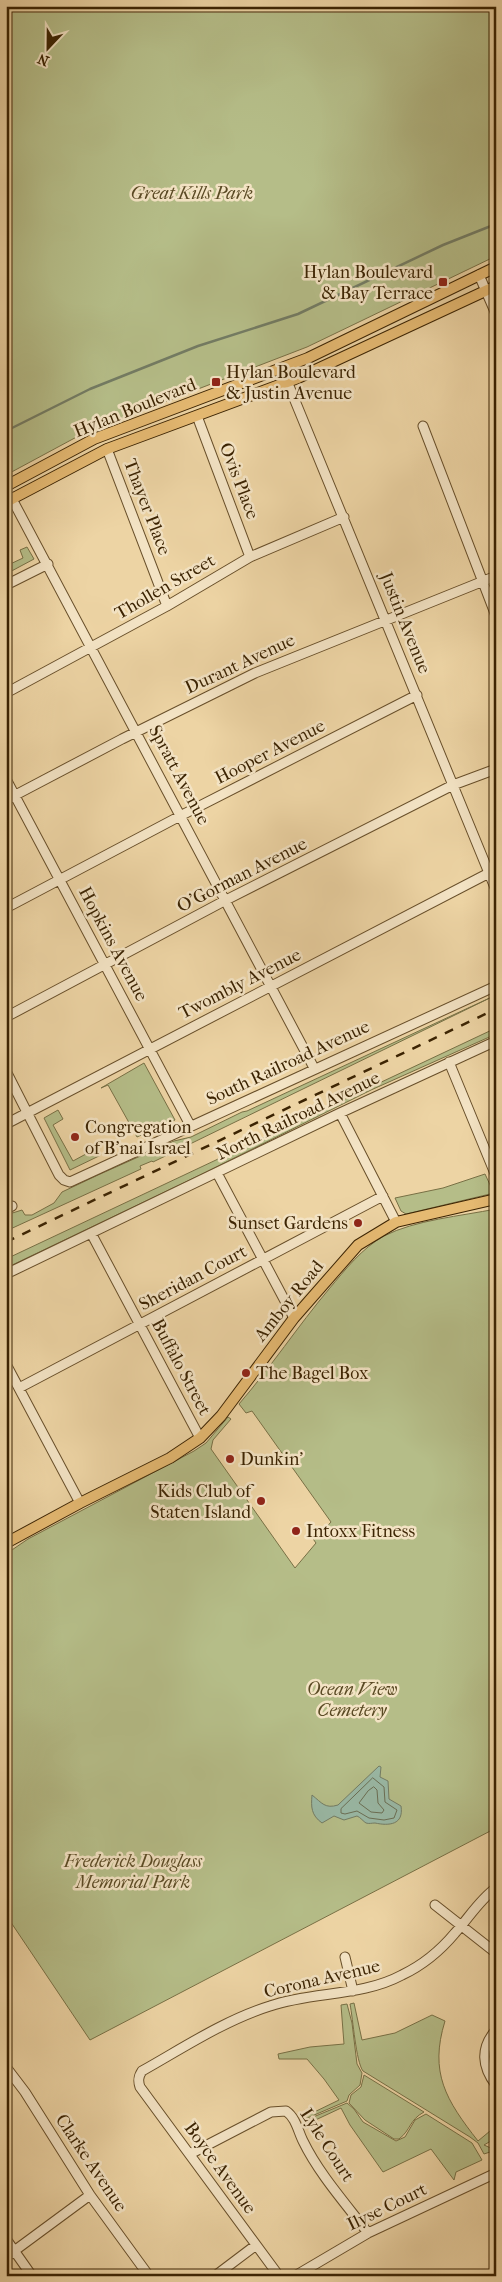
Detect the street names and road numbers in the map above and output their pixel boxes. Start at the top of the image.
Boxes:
street label: Hylan Boulevard [71,374,199,442]
street label: Ovis Place [215,440,263,522]
street label: Thayer Place [119,456,175,558]
street label: Thollen Street [111,550,219,624]
street label: Justin Avenue [374,567,435,677]
street label: Durant Avenue [182,629,298,699]
street label: Hooper Avenue [212,715,329,789]
street label: Spratt Avenue [144,722,214,828]
street label: O'Gorman Avenue [173,833,311,917]
street label: Hopkins Avenue [74,883,152,1005]
street label: Twombly Avenue [175,944,305,1024]
street label: South Railroad Avenue [203,1016,373,1110]
street label: North Railroad Avenue [213,1067,383,1165]
street label: Sheridan Court [136,1241,251,1315]
street label: Amboy Road [249,1256,328,1346]
street label: Buffalo Street [147,1315,215,1419]
street label: Corona Avenue [262,1955,382,2003]
street label: Lyle Court [296,2104,359,2186]
street label: Clarke Avenue [51,2110,131,2216]
street label: Boyce Avenue [180,2118,260,2218]
street label: Ilyse Court [344,2178,431,2235]

